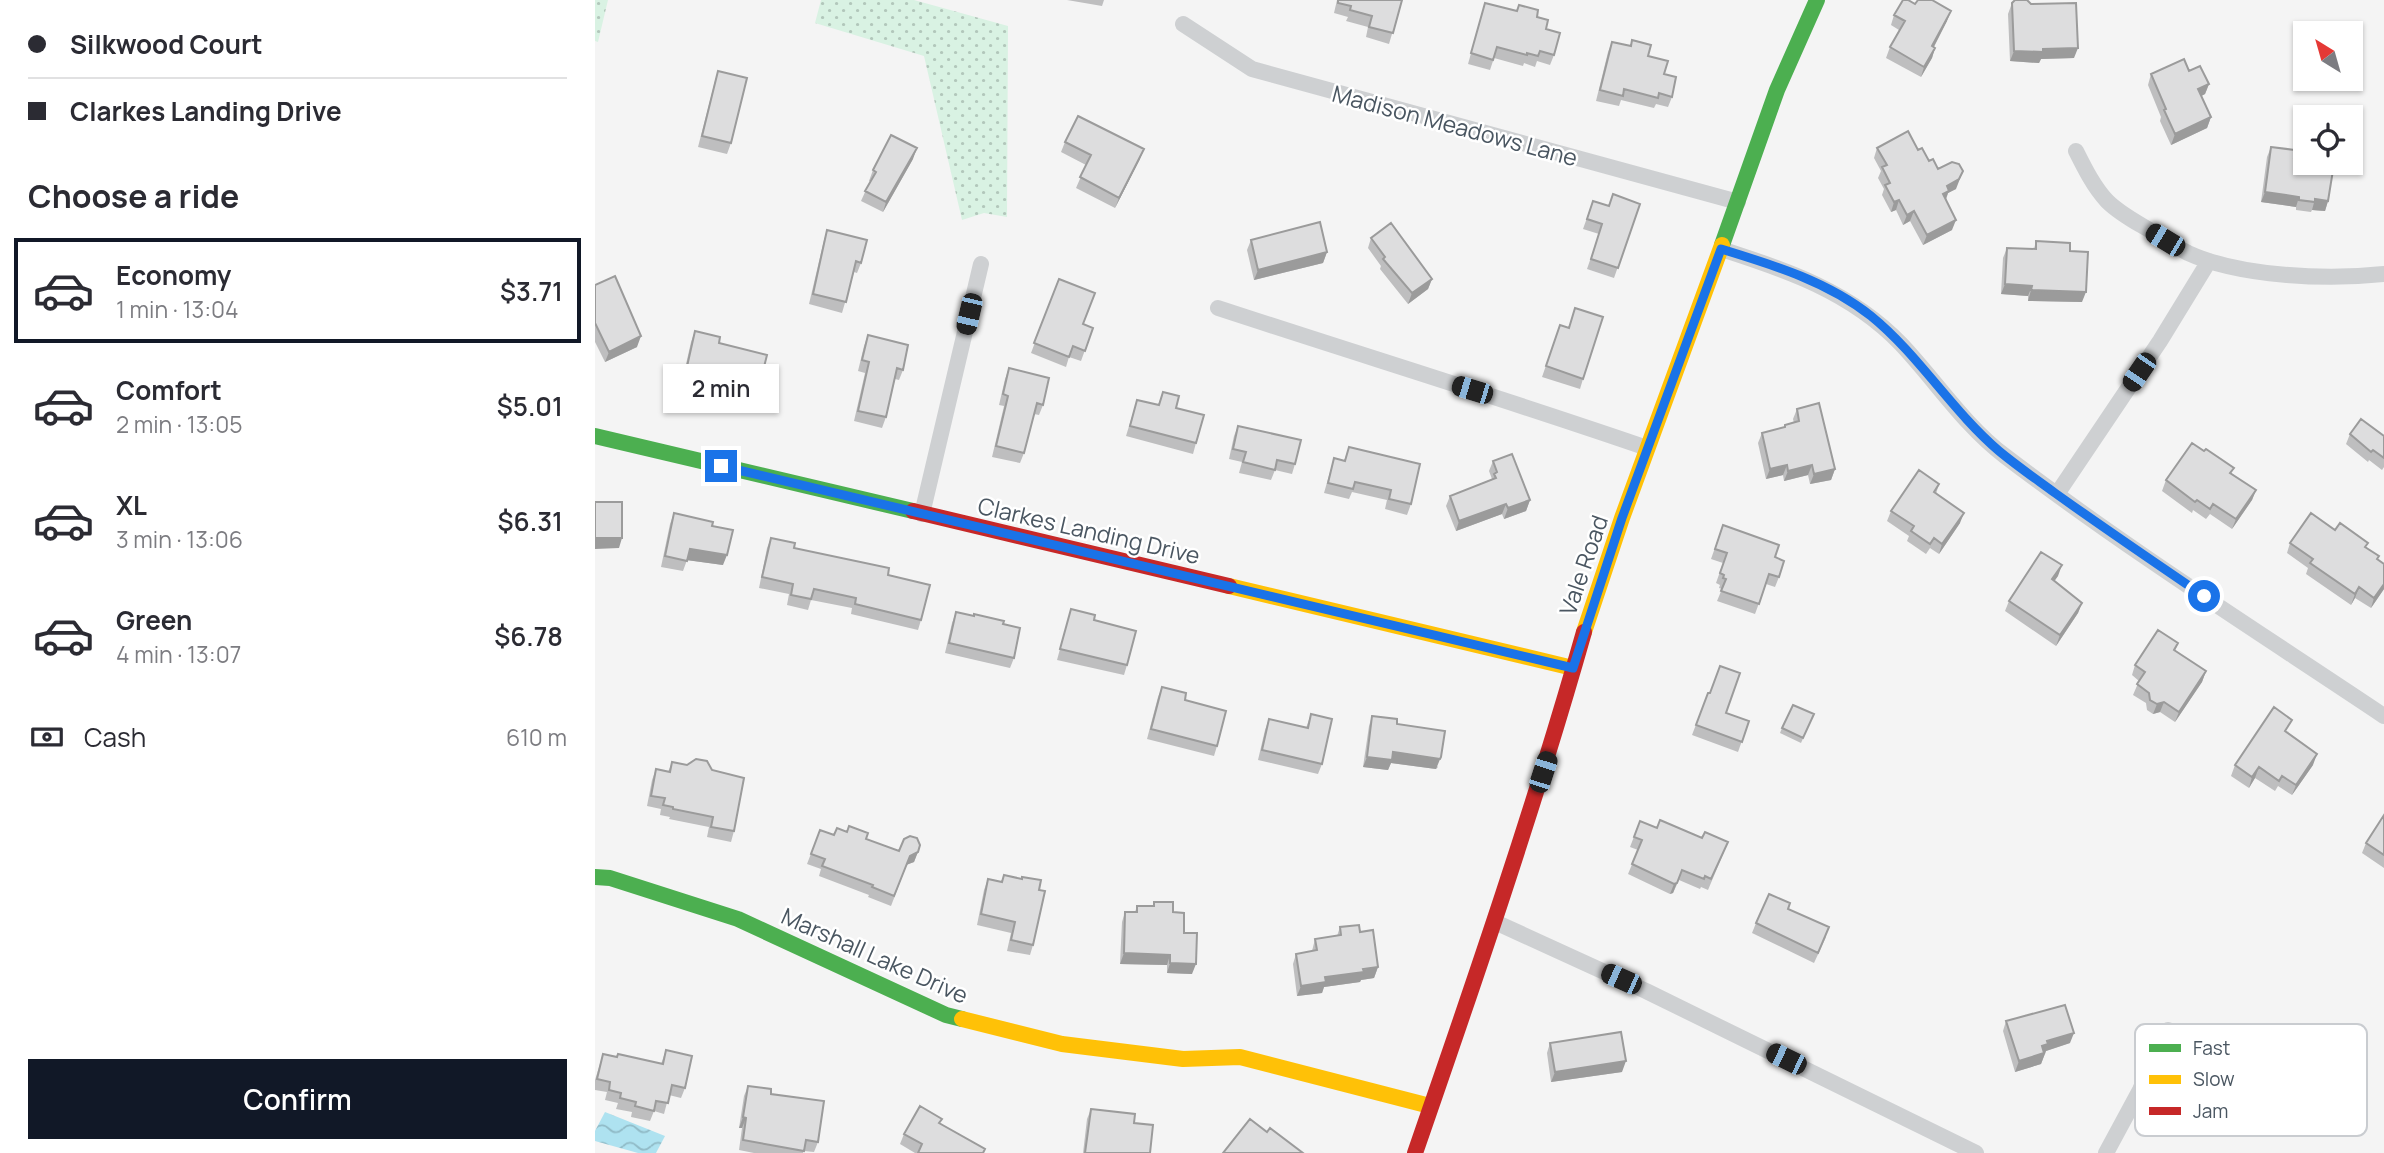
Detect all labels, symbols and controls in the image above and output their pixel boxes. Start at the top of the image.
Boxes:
north arrow [2293,21,2363,91]
map controls [2293,21,2363,175]
text: Silkwood Court [70,26,263,62]
street label: Madison Meadows Lane [1329,77,1581,173]
text: Clarkes Landing Drive [70,93,342,129]
button: locate [2293,105,2363,175]
text: Choose a ride [28,174,239,218]
car [2142,220,2189,260]
text: Economy [116,257,231,293]
icon: car [32,259,95,322]
text: $3.71 [500,273,563,309]
car [955,291,984,337]
text: 1 min · 13:04 [116,293,239,325]
car [2119,349,2160,395]
callout: 2 min [663,364,779,414]
text: Comfort [116,372,222,408]
text: 2 min [692,372,750,404]
icon: car [32,374,95,437]
car [1449,374,1496,406]
text: $5.01 [497,388,563,424]
text: 2 min · 13:05 [116,408,243,440]
route end [705,450,737,482]
text: XL [116,487,147,523]
icon: car [32,489,95,552]
street label: Clarkes Landing Drive [975,489,1203,571]
text: $6.31 [498,503,563,539]
street label: Vale Road [1551,511,1615,619]
text: 3 min · 13:06 [116,523,243,555]
route start [2188,580,2220,612]
text: Green [116,602,192,638]
icon: car [32,604,95,667]
text: $6.78 [494,618,563,654]
text: 4 min · 13:07 [116,638,241,670]
icon: cash [28,718,66,756]
text: Cash [84,719,146,755]
text: 610 m [506,721,567,753]
car [1527,749,1560,795]
street label: Marshall Lake Drive [777,899,973,1011]
car [1598,961,1645,997]
legend [2135,1024,2367,1136]
text: Fast [2193,1035,2230,1061]
car [1763,1040,1810,1078]
button: Confirm [28,1059,567,1139]
text: Slow [2193,1066,2235,1092]
text: Jam [2193,1098,2228,1124]

